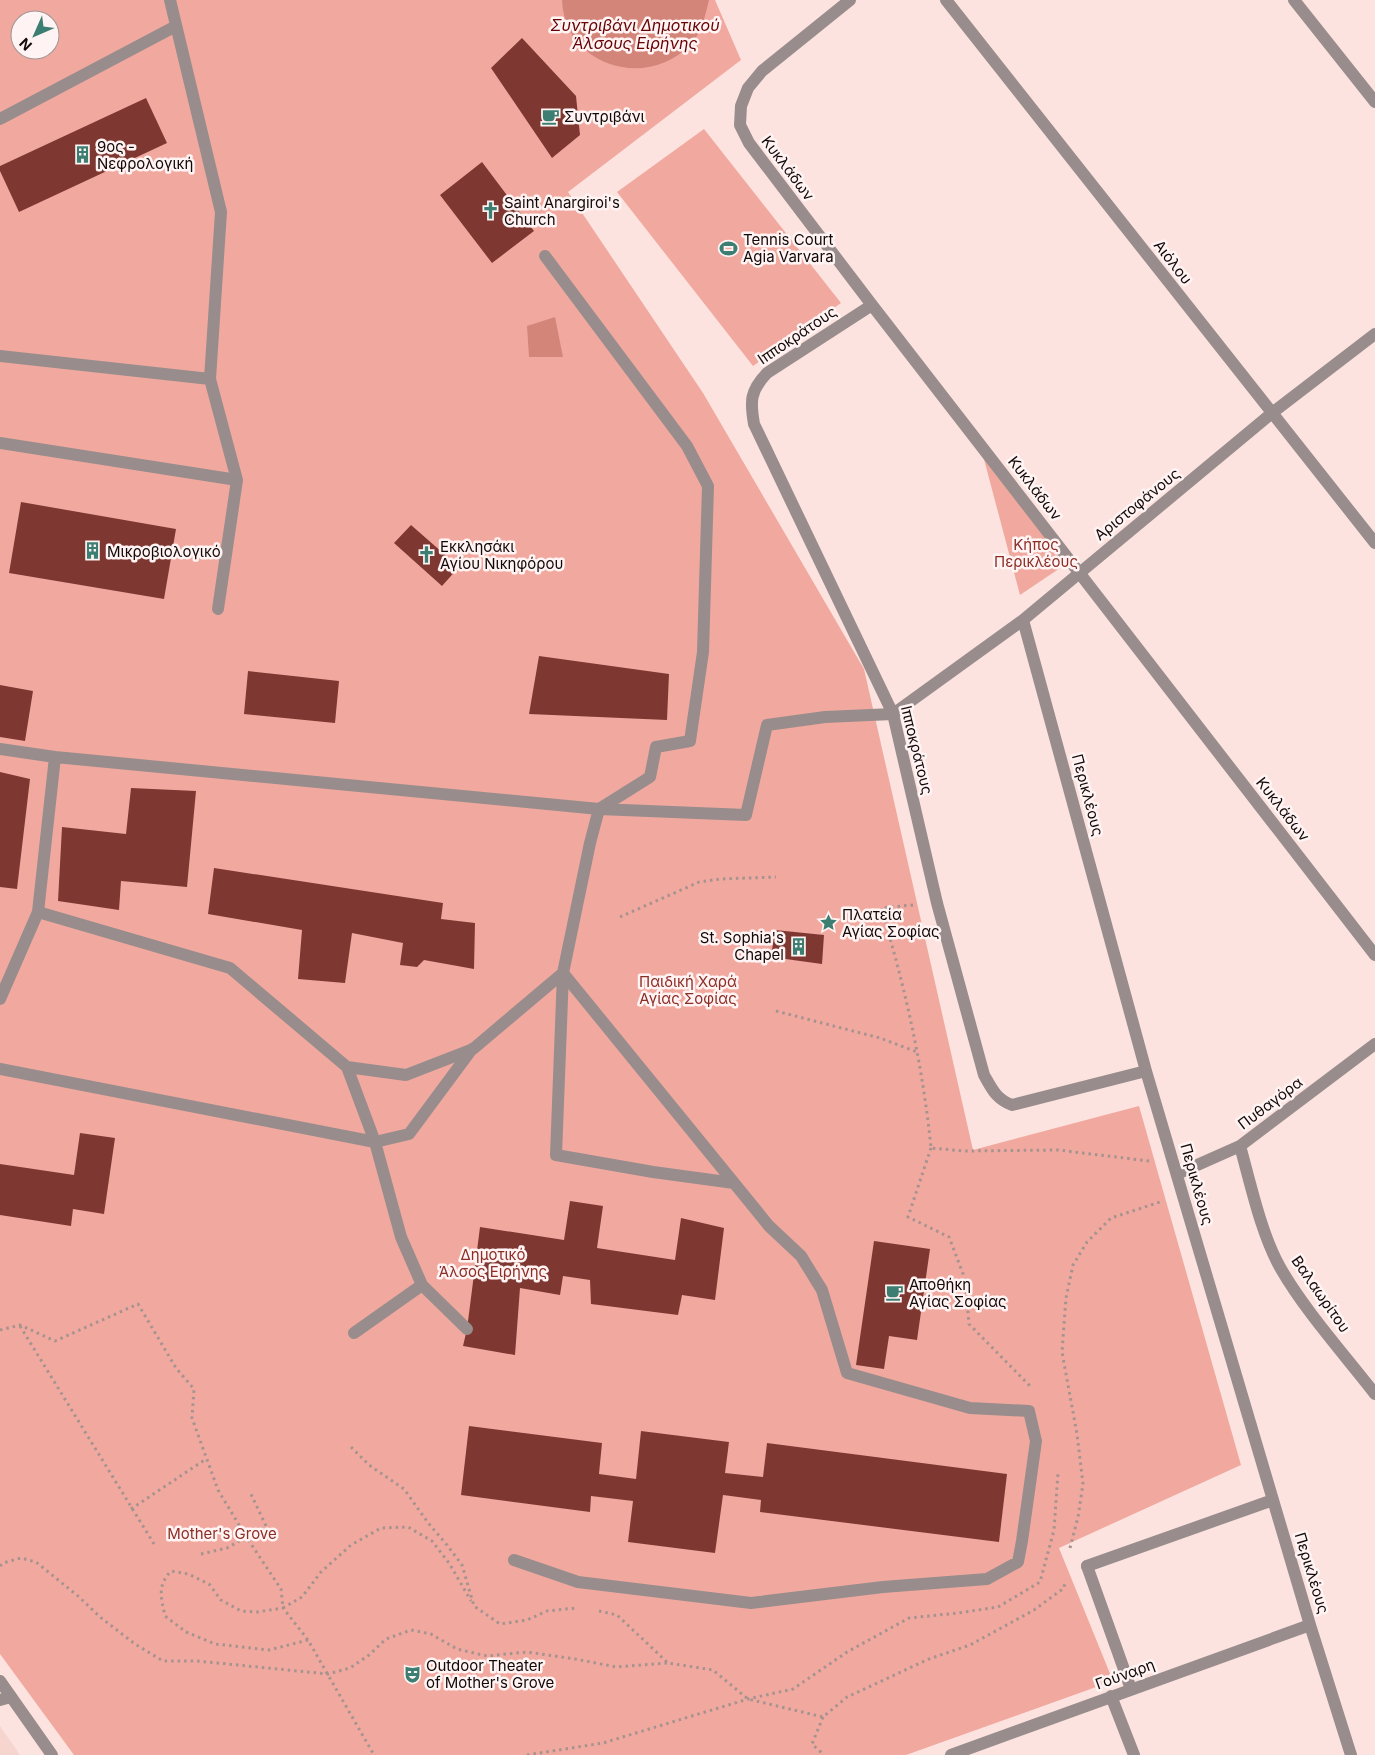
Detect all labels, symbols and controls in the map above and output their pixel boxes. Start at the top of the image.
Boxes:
north arrow [10,10,60,60]
water label: Συντριβάνι Δημοτικού Άλσους Ειρήνης [550,15,720,53]
text: N [16,35,35,54]
cafe icon: Συντριβάνι [540,106,560,126]
place label: Συντριβάνι [564,107,645,126]
street label: Κυκλάδων [758,132,819,204]
place label: 9ος - Νεφρολογική [97,137,193,173]
building icon: 9ος - Νεφρολογική [73,145,93,165]
place label: Saint Anargiroi's Church [504,193,620,229]
church icon: Saint Anargiroi's Church [480,201,500,221]
place label: Tennis Court Agia Varvara [743,230,834,266]
street label: Αιόλου [1150,236,1196,288]
sports icon: Tennis Court Agia Varvara [719,238,739,258]
street label: Ιπποκράτους [754,302,840,368]
street label: Κυκλάδων [1004,452,1066,524]
street label: Αριστοφάνους [1090,464,1184,544]
park label: Κήπος Περικλέους [994,535,1078,571]
place label: Εκκλησάκι Αγίου Νικηφόρου [440,537,563,573]
building icon: Μικροβιολογικό [83,541,103,561]
place label: Μικροβιολογικό [107,542,221,561]
church icon: Εκκλησάκι Αγίου Νικηφόρου [416,545,436,565]
street label: Ιπποκράτους [897,704,937,796]
street label: Περικλέους [1068,752,1108,838]
street label: Κυκλάδων [1252,773,1314,845]
place label: Πλατεία Αγίας Σοφίας [842,905,940,941]
place icon: Πλατεία Αγίας Σοφίας [818,913,838,933]
place label: St. Sophia's Chapel [700,928,784,964]
building icon: St. Sophia's Chapel [788,936,808,956]
park label: Παιδική Χαρά Αγίας Σοφίας [639,972,737,1008]
street label: Πυθαγόρα [1234,1073,1306,1133]
street label: Περικλέους [1176,1141,1218,1227]
park label: Δημοτικό Άλσος Ειρήνης [439,1245,547,1281]
street label: Βαλαωρίτου [1288,1252,1354,1336]
place label: Αποθήκη Αγίας Σοφίας [909,1275,1007,1311]
cafe icon: Αποθήκη Αγίας Σοφίας [885,1283,905,1303]
park label: Mother's Grove [167,1524,277,1543]
street label: Περικλέους [1291,1530,1333,1616]
street label: Γούναρη [1093,1654,1157,1694]
place label: Outdoor Theater of Mother's Grove [426,1656,554,1692]
theatre icon: Outdoor Theater of Mother's Grove [402,1664,422,1684]

